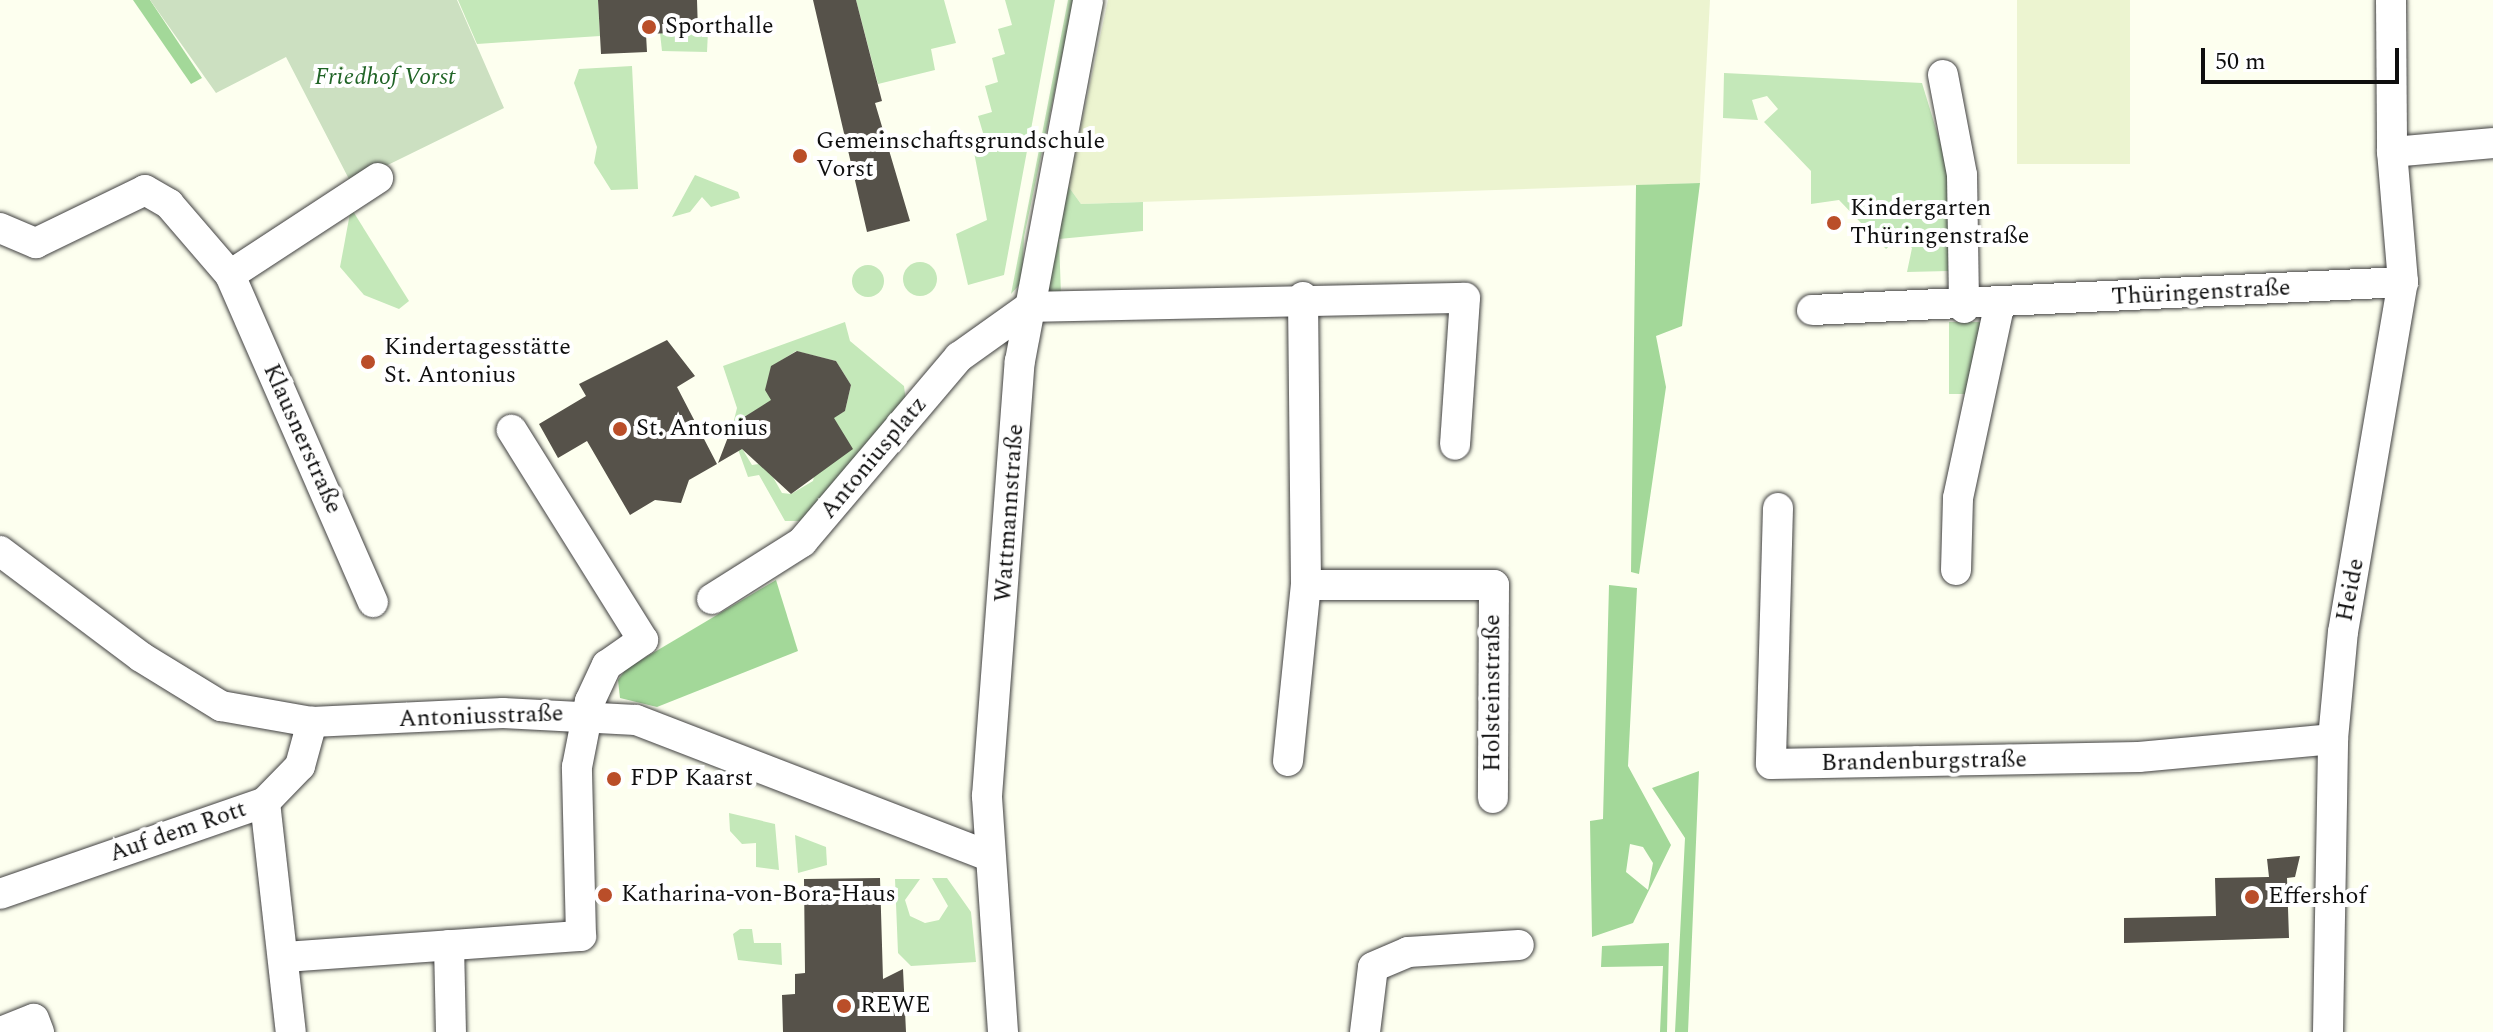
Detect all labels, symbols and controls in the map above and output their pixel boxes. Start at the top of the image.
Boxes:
place label: Sporthalle [665,13,774,41]
marker: Sporthalle [640,18,658,36]
scale bar [2205,32,2403,82]
text: 50 m [2215,44,2266,80]
park label: Friedhof Vorst [315,64,455,92]
place label: Gemeinschaftsgrundschule Vorst [816,128,1105,184]
marker: Gemeinschaftsgrundschule Vorst [791,147,809,165]
place label: Kindergarten Thüringenstraße [1850,195,2029,251]
marker: Kindergarten Thüringenstraße [1825,214,1843,232]
street label: Thüringenstraße [2111,274,2291,312]
place label: Kindertagesstätte St. Antonius [384,334,571,390]
marker: Kindertagesstätte St. Antonius [359,353,377,371]
street label: Klausnerstraße [256,360,348,518]
street label: Antoniusplatz [814,391,934,525]
place label: St. Antonius [636,415,768,443]
marker: St. Antonius [611,420,629,438]
street label: Wattmannstraße [989,423,1031,603]
street label: Heide [2331,556,2371,624]
street label: Holsteinstraße [1479,614,1507,772]
street label: Antoniusstraße [398,700,564,734]
street label: Brandenburgstraße [1821,746,2027,778]
place label: FDP Kaarst [630,765,753,793]
marker: FDP Kaarst [605,770,623,788]
street label: Auf dem Rott [106,795,250,869]
place label: Katharina-von-Bora-Haus [621,881,896,909]
place label: Effershof [2268,883,2367,911]
marker: Katharina-von-Bora-Haus [596,886,614,904]
marker: Effershof [2243,888,2261,906]
place label: REWE [860,992,931,1020]
marker: REWE [835,997,853,1015]

